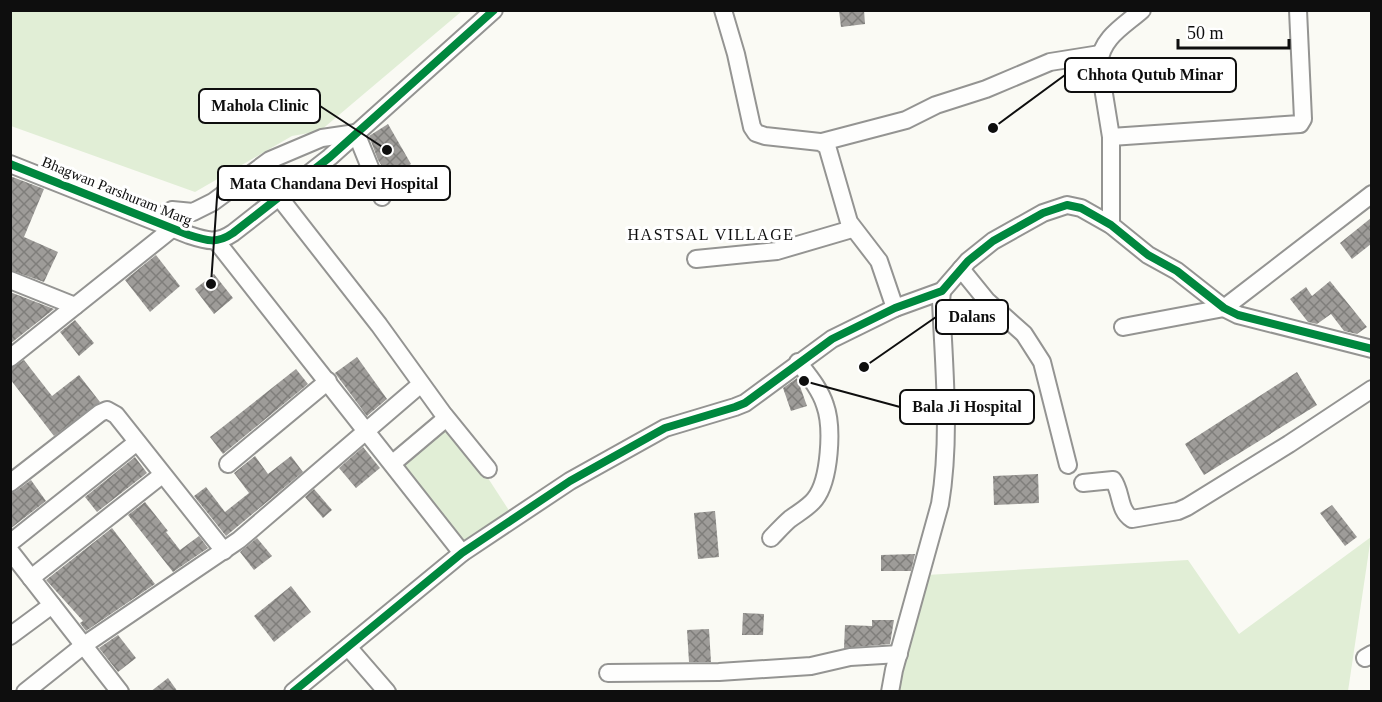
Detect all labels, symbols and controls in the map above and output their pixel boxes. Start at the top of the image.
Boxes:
scale bar [1178,12,1289,50]
text: 50 m [1187,23,1224,43]
callout: Chhota Qutub Minar [1065,58,1236,92]
text: Chhota Qutub Minar [1077,66,1223,83]
callout: Mahola Clinic [199,89,320,123]
text: Mahola Clinic [211,97,309,114]
street label: Bhagwan Parshuram Marg [40,154,195,229]
callout: Mata Chandana Devi Hospital [218,166,450,200]
text: Mata Chandana Devi Hospital [230,175,439,193]
district label: HASTSAL VILLAGE [628,226,794,243]
callout: Dalans [936,300,1008,334]
text: Dalans [948,308,996,325]
callout: Bala Ji Hospital [900,390,1034,424]
text: Bala Ji Hospital [912,398,1022,416]

